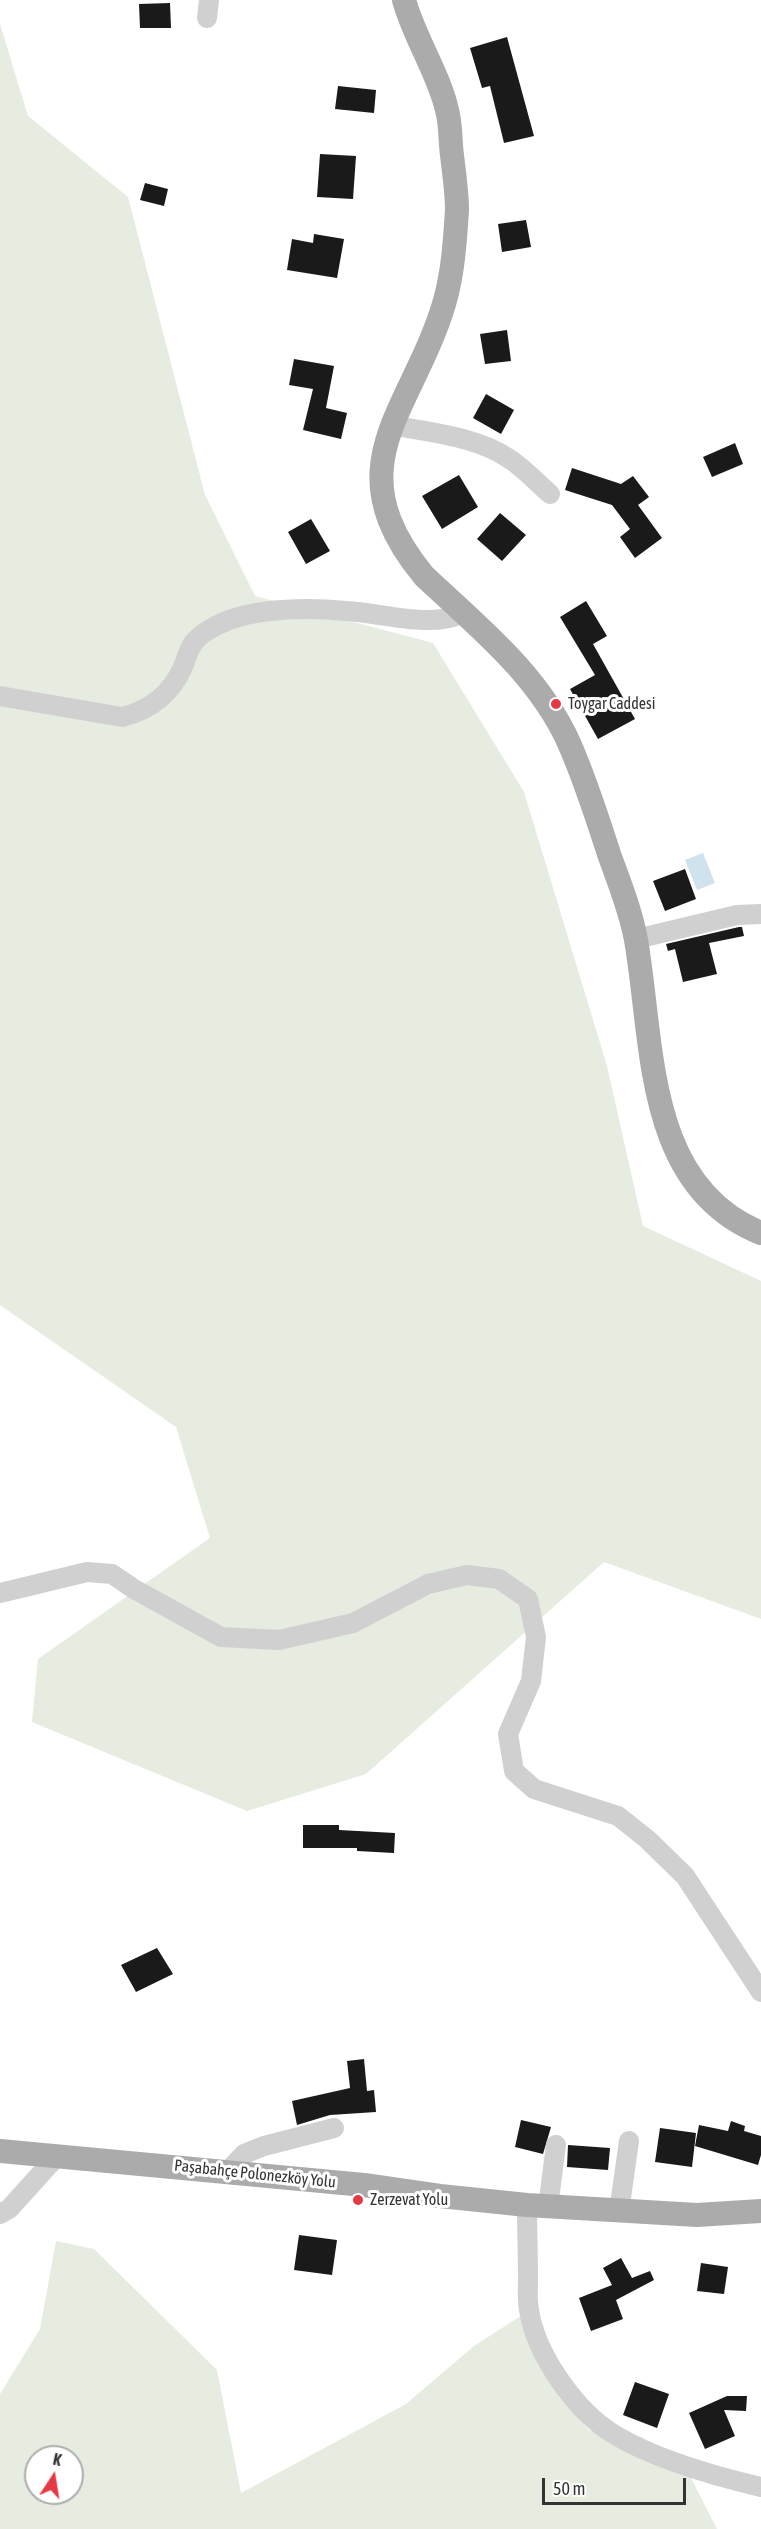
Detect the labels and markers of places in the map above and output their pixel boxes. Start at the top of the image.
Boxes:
place label: Toygar Caddesi [568,694,655,714]
marker: Toygar Caddesi [549,697,563,711]
place label: Zerzevat Yolu [370,2190,448,2210]
marker: Zerzevat Yolu [351,2193,365,2207]

